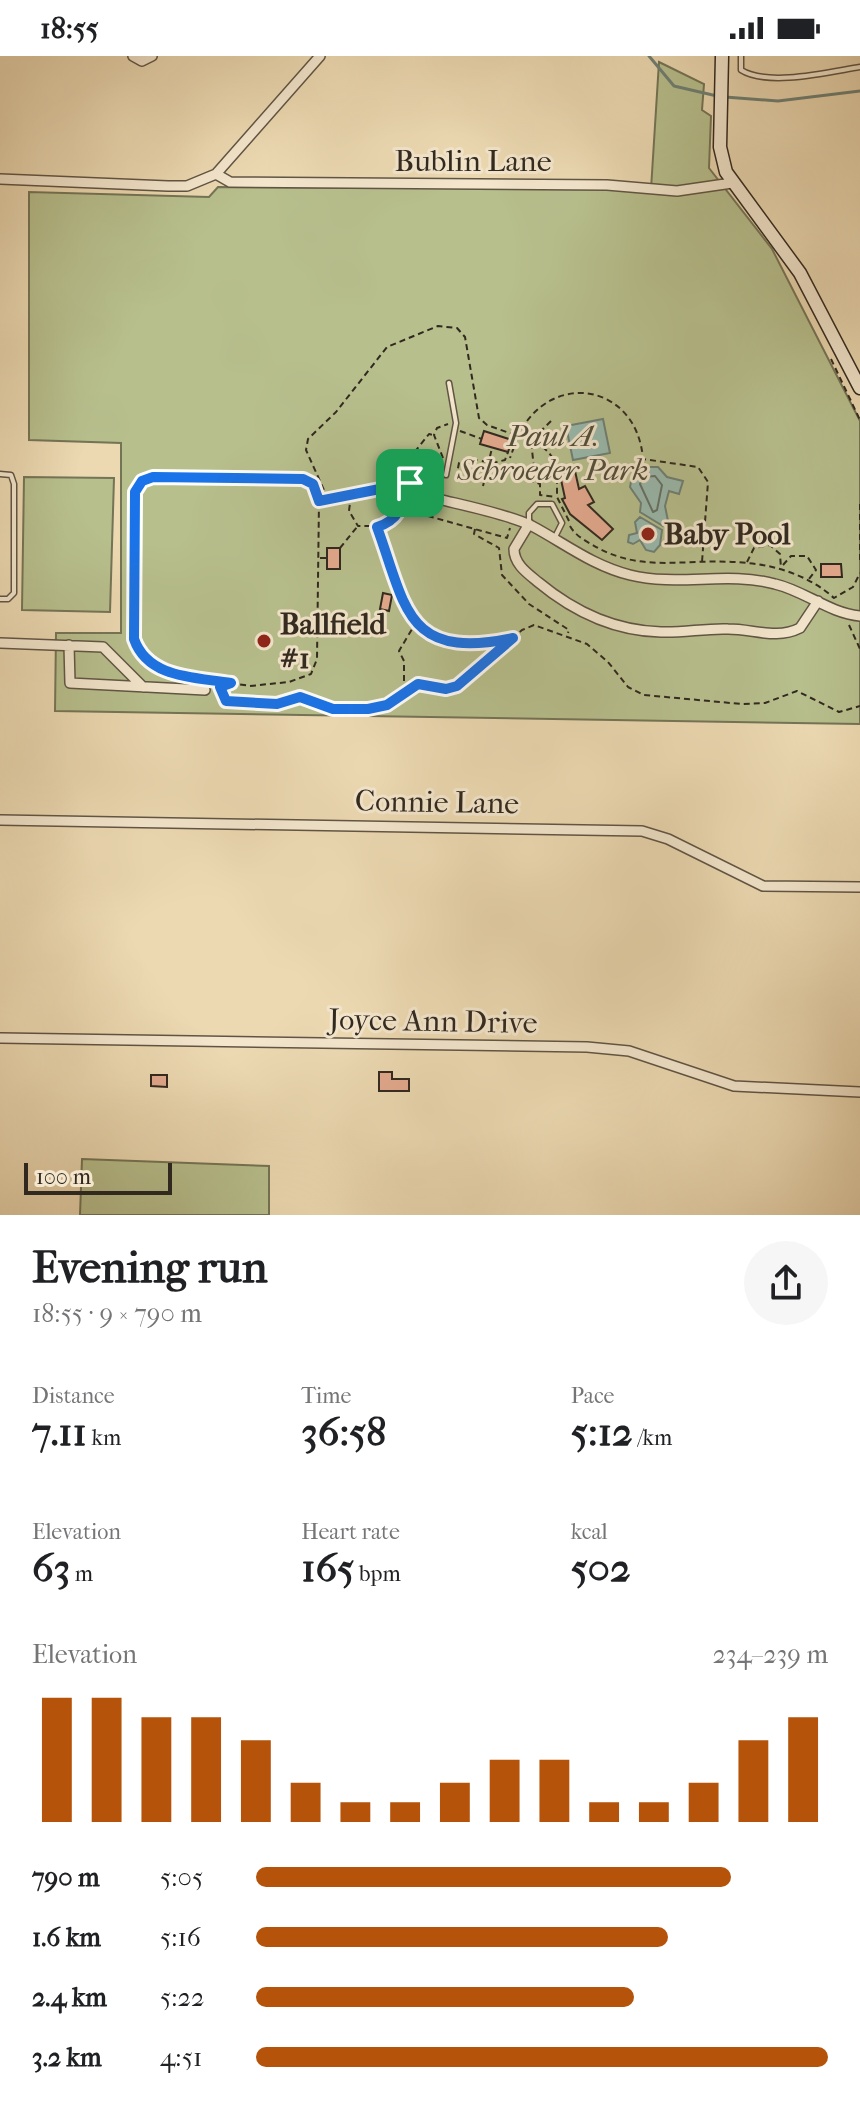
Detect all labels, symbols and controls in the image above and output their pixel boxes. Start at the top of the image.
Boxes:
text: 18:55 [40,11,99,46]
street label: Bublin Lane [395,144,552,179]
park label: Paul A. Schroeder Park [456,419,649,488]
pin [376,449,444,517]
icon: arrive [388,461,432,505]
place label: Baby Pool [664,517,791,552]
marker: Baby Pool [639,525,657,543]
place label: Ballfield #1 [280,607,388,676]
marker: Ballfield #1 [255,632,273,650]
street label: Connie Lane [355,784,520,821]
street label: Joyce Ann Drive [326,1002,538,1041]
scale bar [24,1159,172,1195]
text: 100 m [36,1164,91,1190]
button: share [744,1241,828,1325]
text: Evening run [32,1242,267,1293]
text: 18:55 · 9 × 790 m [32,1298,202,1329]
text: Distance [32,1383,115,1409]
text: Time [301,1383,351,1409]
text: Pace [571,1383,614,1409]
text: 7.11 [32,1409,87,1455]
text: 36:58 [301,1409,386,1455]
text: 5:12 [571,1409,632,1455]
text: km [87,1425,121,1451]
text: /km [632,1425,672,1451]
text: Elevation [32,1519,121,1545]
text: Heart rate [301,1519,400,1545]
text: kcal [571,1519,608,1545]
text: 63 [32,1545,70,1591]
text: 165 [301,1545,354,1591]
text: 502 [571,1545,630,1591]
text: m [70,1561,93,1587]
text: bpm [354,1561,401,1587]
text: Elevation [32,1639,137,1670]
text: 234–239 m [712,1639,828,1670]
text: 790 m [32,1862,100,1893]
text: 5:05 [160,1862,203,1893]
text: 1.6 km [32,1922,101,1953]
text: 5:16 [160,1922,201,1953]
text: 2.4 km [32,1982,107,2013]
text: 5:22 [160,1982,204,2013]
text: 3.2 km [32,2042,102,2073]
text: 4:51 [160,2042,202,2073]

